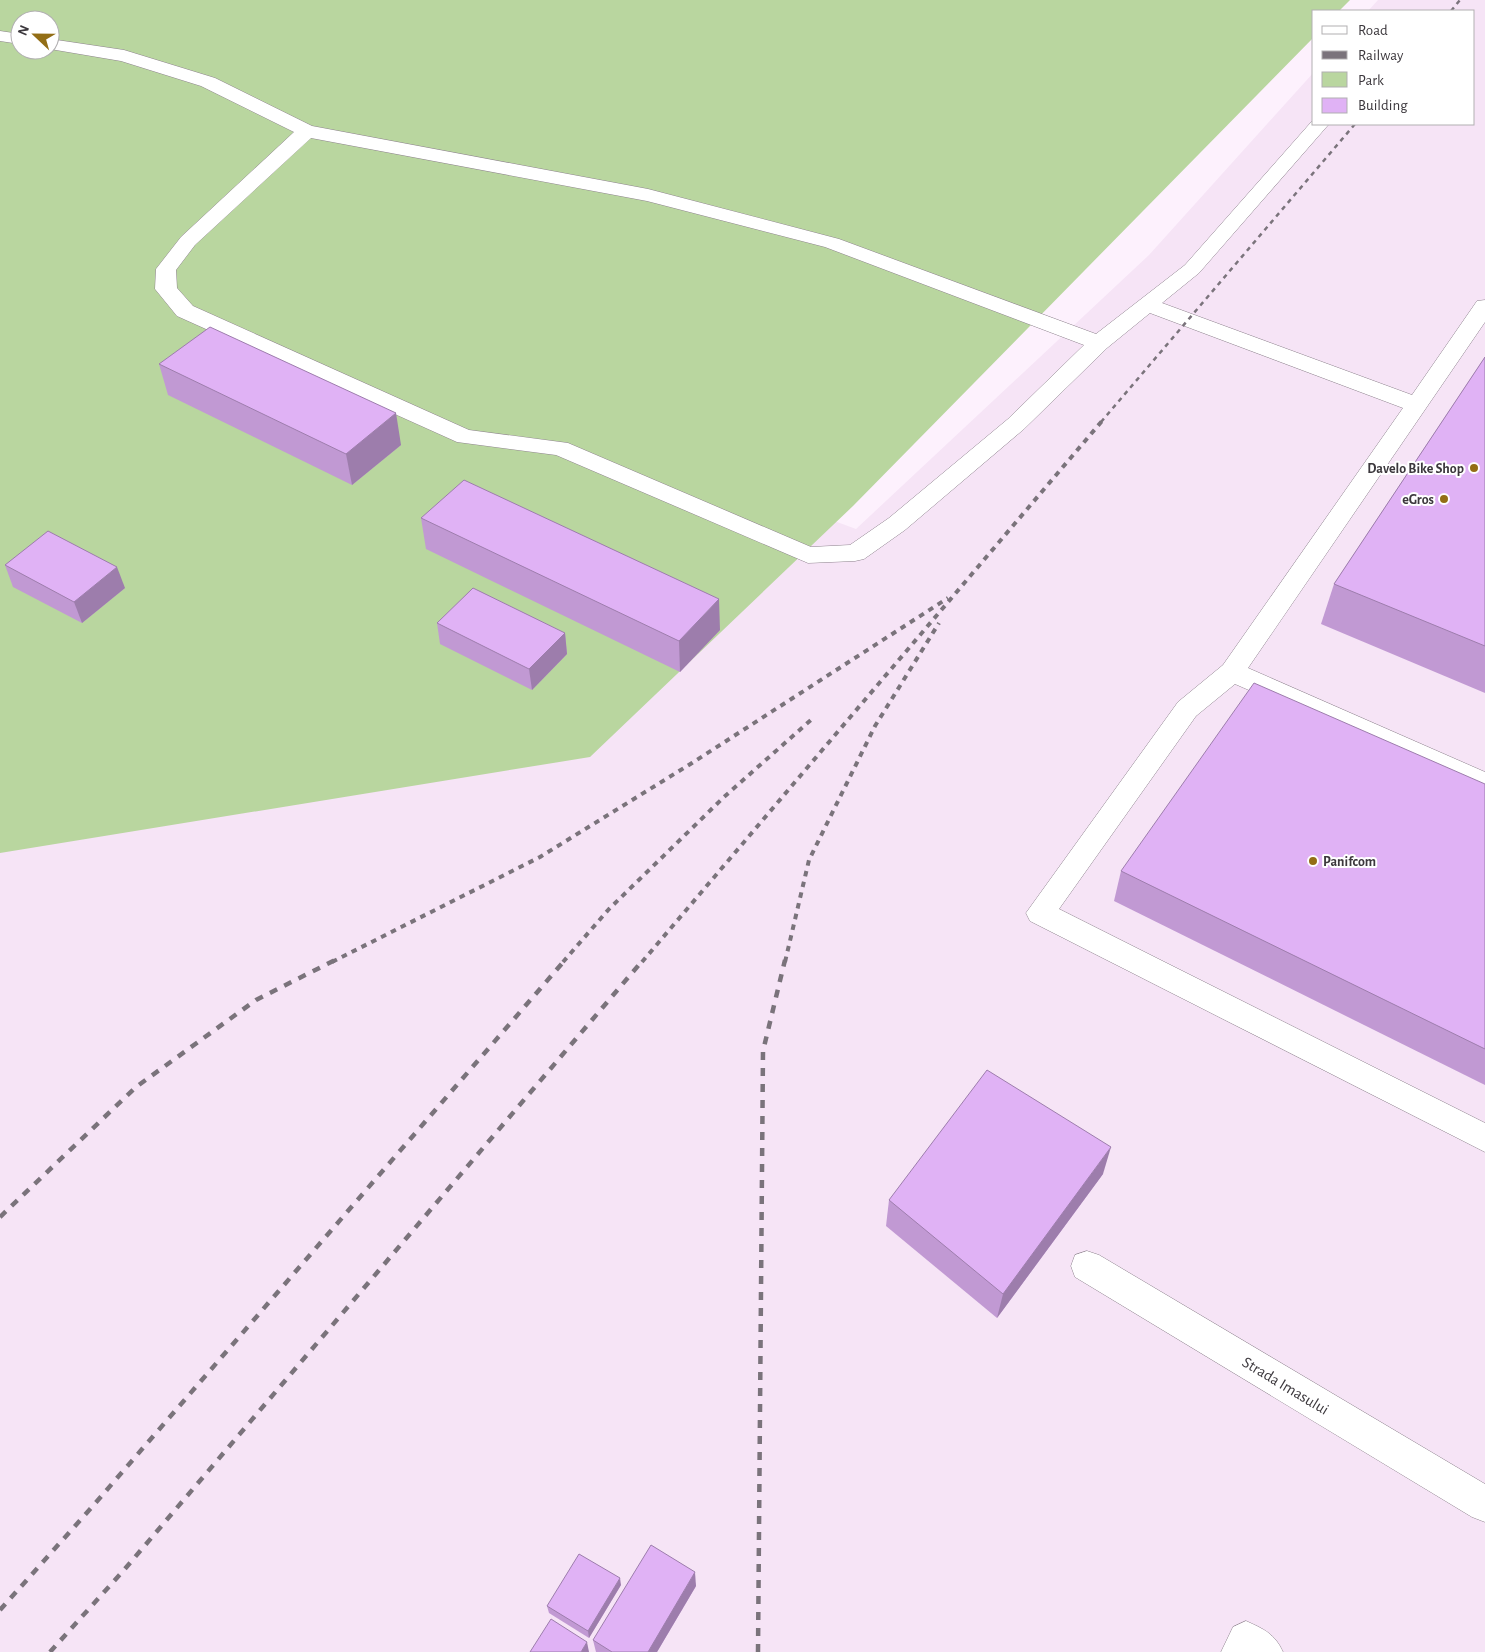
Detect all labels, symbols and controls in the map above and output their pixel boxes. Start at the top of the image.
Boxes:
north arrow [10,10,60,60]
legend [1312,10,1475,125]
text: N [16,23,32,38]
text: Road [1358,23,1388,38]
text: Railway [1358,48,1404,63]
text: Park [1358,73,1384,88]
text: Building [1358,98,1408,113]
place label: Davelo Bike Shop [1367,462,1464,476]
marker: Davelo Bike Shop [1468,462,1480,474]
place label: eGros [1402,493,1434,507]
marker: eGros [1438,493,1450,505]
marker: Panifcom [1307,855,1319,867]
place label: Panifcom [1323,855,1376,869]
street label: Strada Imasului [1239,1354,1331,1418]

